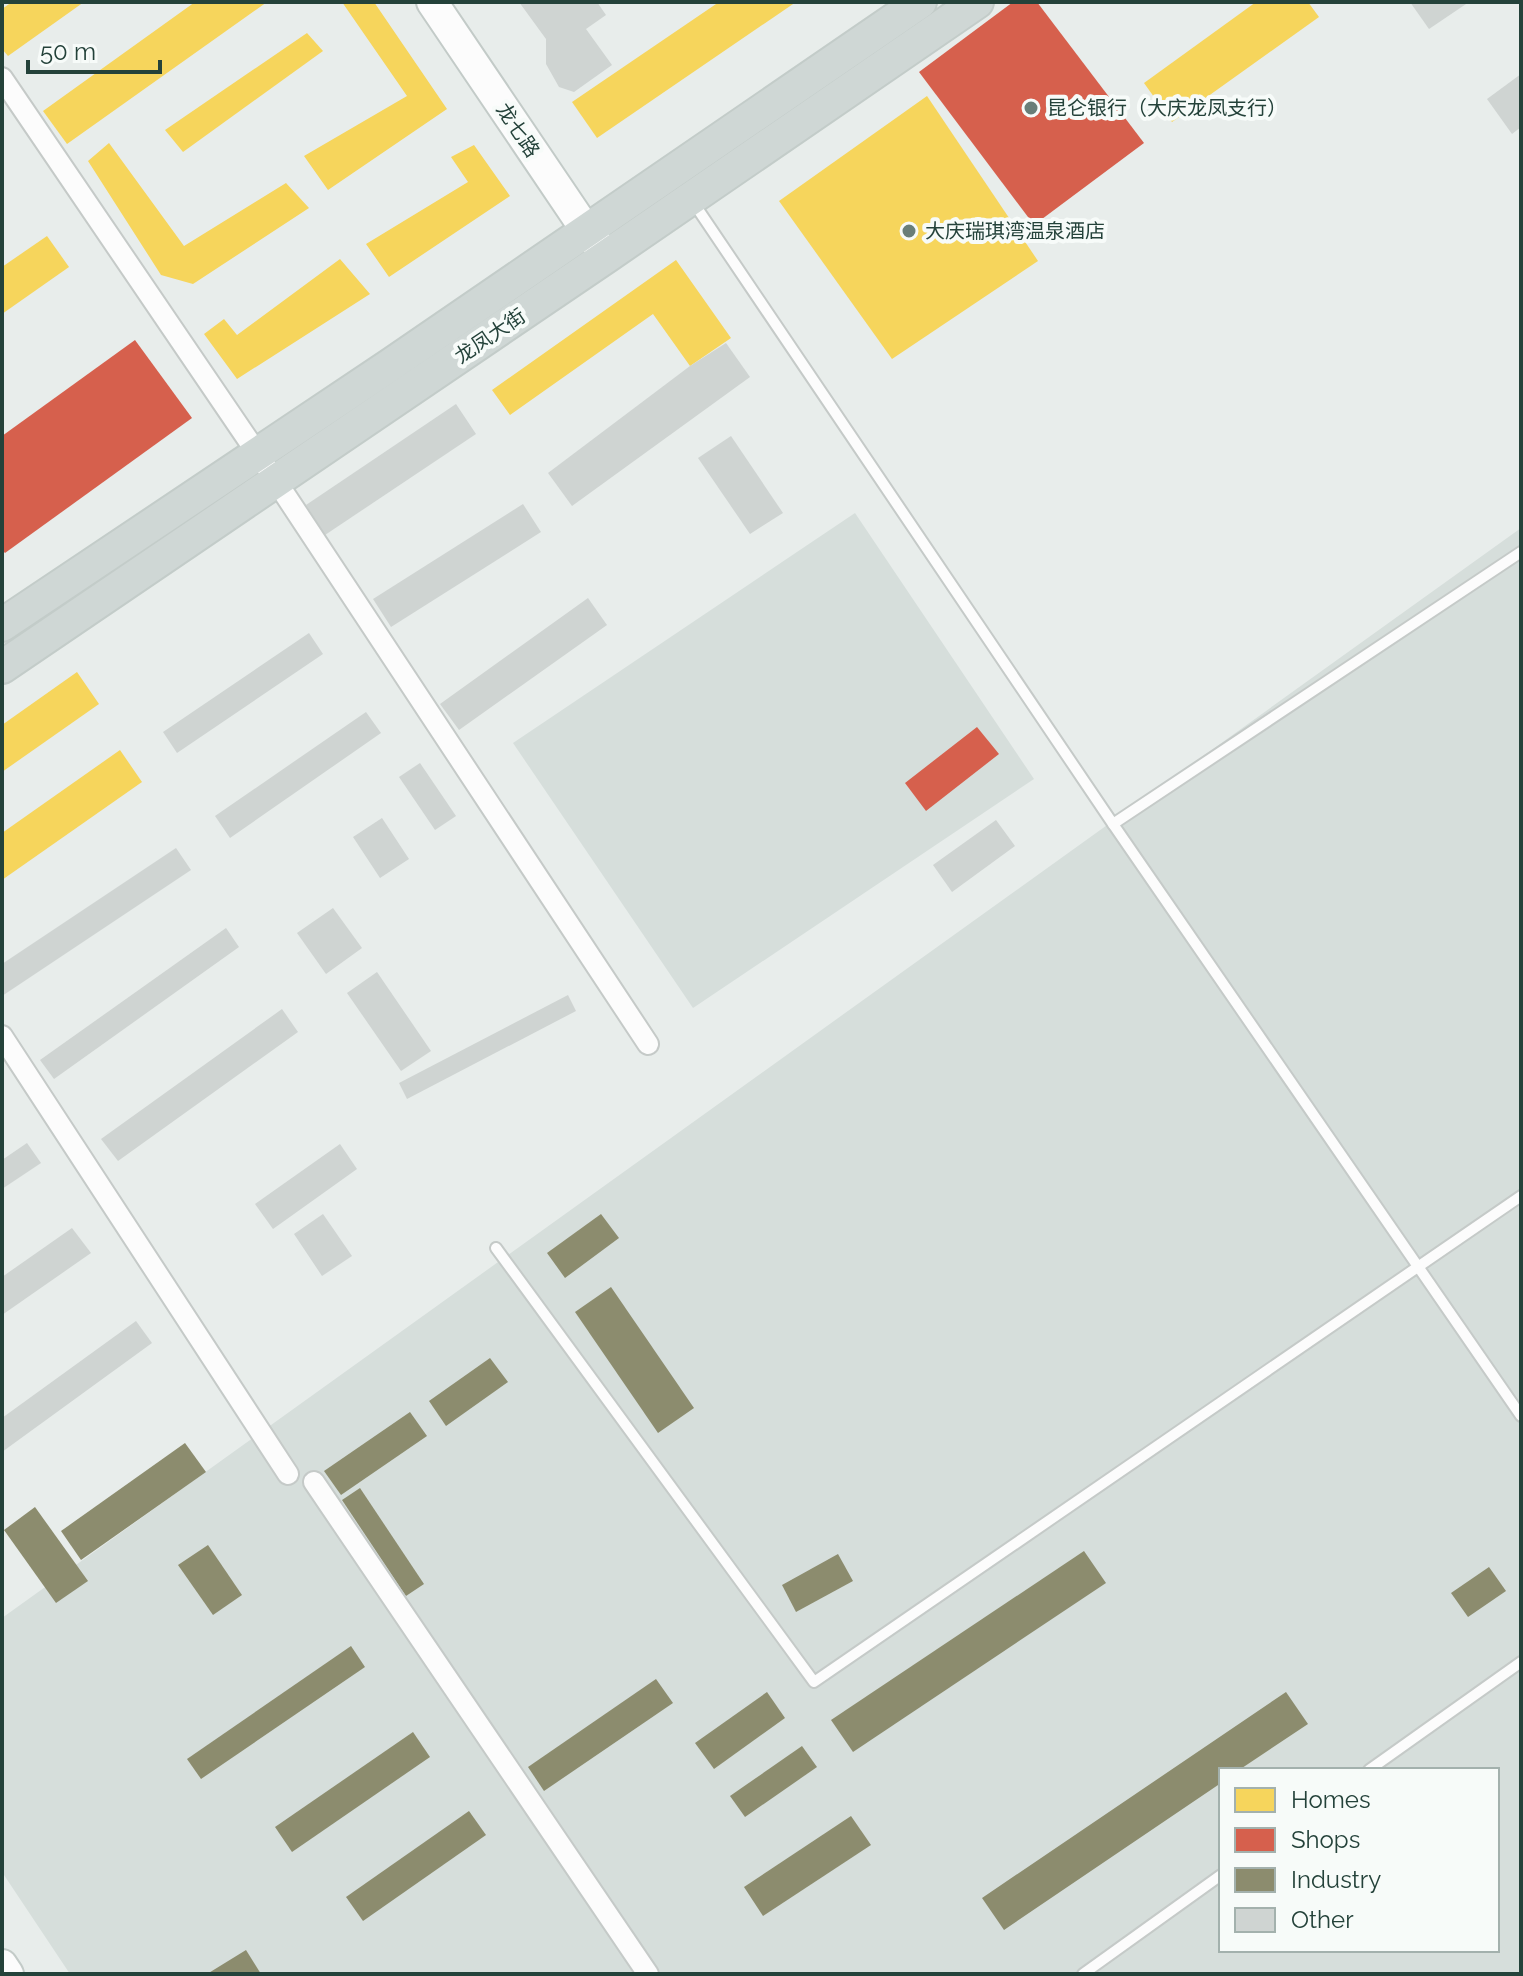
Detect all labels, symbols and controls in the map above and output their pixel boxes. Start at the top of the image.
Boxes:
scale bar [28,24,160,74]
text: 50 m [40,37,96,66]
place label: 昆仑银行（大庆龙凤支行） [1047,96,1287,120]
street label: 龙七路 [491,98,545,162]
marker: 昆仑银行（大庆龙凤支行） [1022,99,1040,117]
place label: 大庆瑞琪湾温泉酒店 [925,219,1105,243]
marker: 大庆瑞琪湾温泉酒店 [900,222,918,240]
street label: 龙凤大街 [450,304,530,368]
legend [1219,1768,1499,1952]
text: Homes [1291,1785,1371,1814]
text: Shops [1291,1825,1360,1854]
text: Industry [1291,1865,1381,1894]
text: Other [1291,1905,1354,1934]

